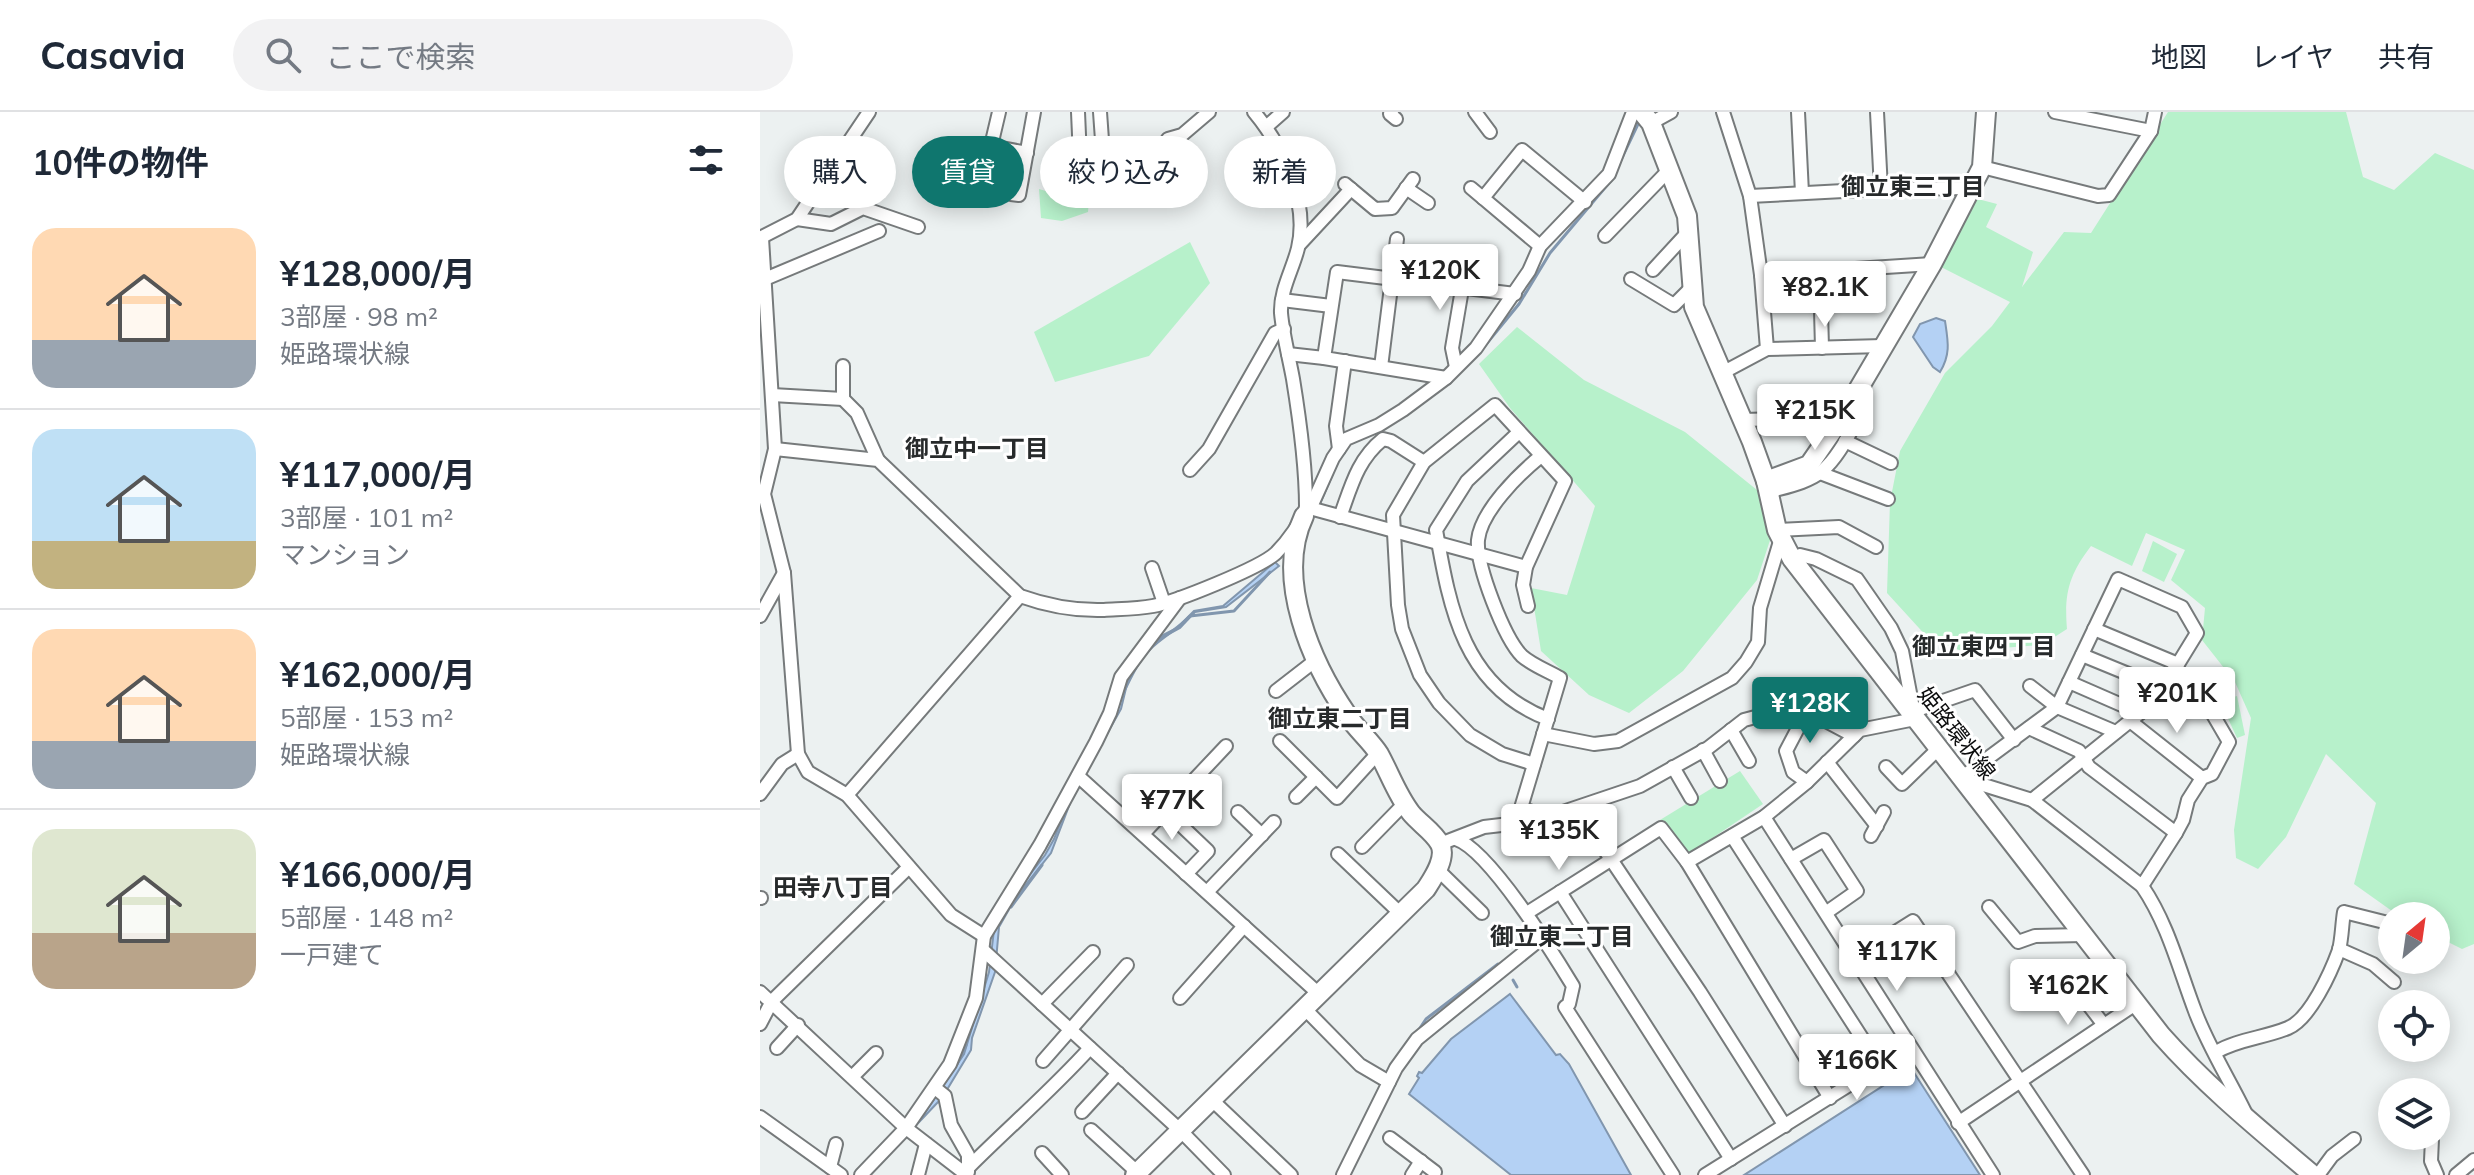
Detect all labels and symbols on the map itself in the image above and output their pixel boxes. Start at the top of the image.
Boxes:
district label: 御立東三丁目 [1841,171,1985,201]
pin: ¥120K [1384,244,1496,312]
pin: ¥82.1K [1760,261,1890,329]
pin: ¥215K [1759,384,1871,452]
district label: 御立中一丁目 [905,433,1049,463]
district label: 御立東四丁目 [1912,631,2056,661]
pin: ¥201K [2121,667,2233,735]
pin: ¥128K [1754,677,1866,745]
street label: 姫路環状線 [1912,681,2002,785]
district label: 御立東二丁目 [1268,703,1412,733]
pin: ¥77K [1125,774,1219,842]
pin: ¥135K [1503,804,1615,872]
district label: 田寺八丁目 [773,872,893,902]
north arrow [2378,902,2450,974]
district label: 御立東二丁目 [1490,921,1634,951]
pin: ¥117K [1841,925,1953,993]
pin: ¥162K [2012,959,2124,1027]
pin: ¥166K [1801,1034,1913,1102]

